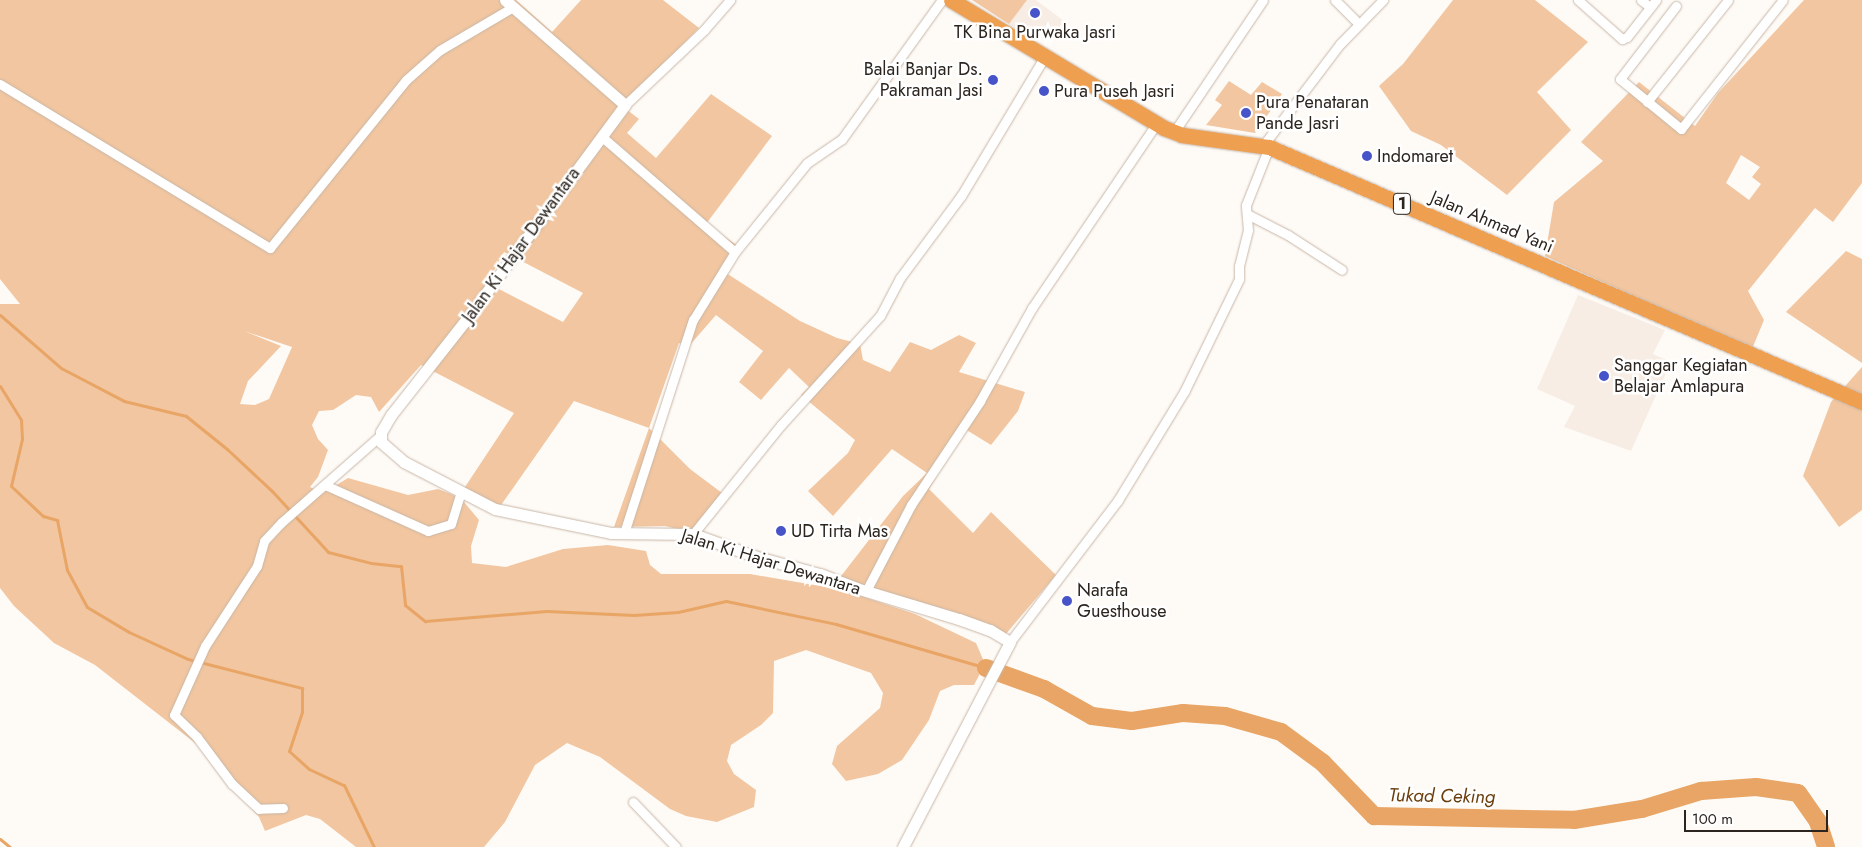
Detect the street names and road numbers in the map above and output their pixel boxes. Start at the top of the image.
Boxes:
street label: Jalan Ki Hajar Dewantara [457,163,585,327]
street label: Jalan Ahmad Yani [1427,186,1557,258]
road number: 1 [1392,190,1412,218]
street label: Jalan Ki Hajar Dewantara [679,524,863,600]

